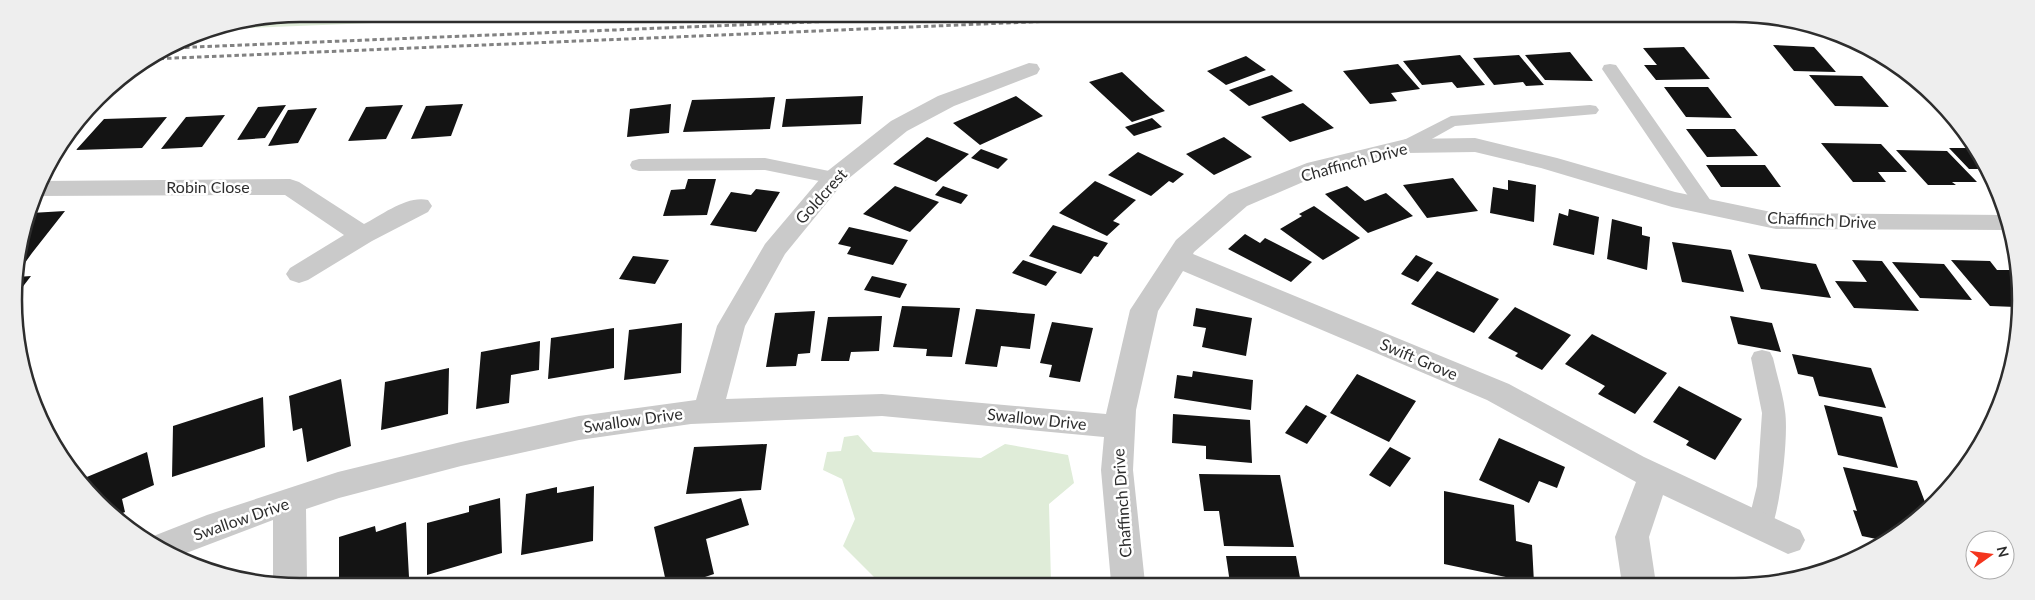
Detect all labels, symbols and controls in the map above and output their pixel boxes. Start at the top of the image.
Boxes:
street label: Chaffinch Drive [1299,138,1409,185]
street label: Goldcrest [791,164,850,227]
street label: Robin Close [166,177,250,196]
street label: Chaffinch Drive [1767,207,1877,232]
street label: Swift Grove [1378,334,1461,383]
street label: Swallow Drive [582,403,684,436]
street label: Swallow Drive [986,404,1088,433]
street label: Chaffinch Drive [1108,448,1135,558]
street label: Swallow Drive [191,493,291,544]
north arrow [1965,530,2015,580]
text: N [1994,544,2013,559]

